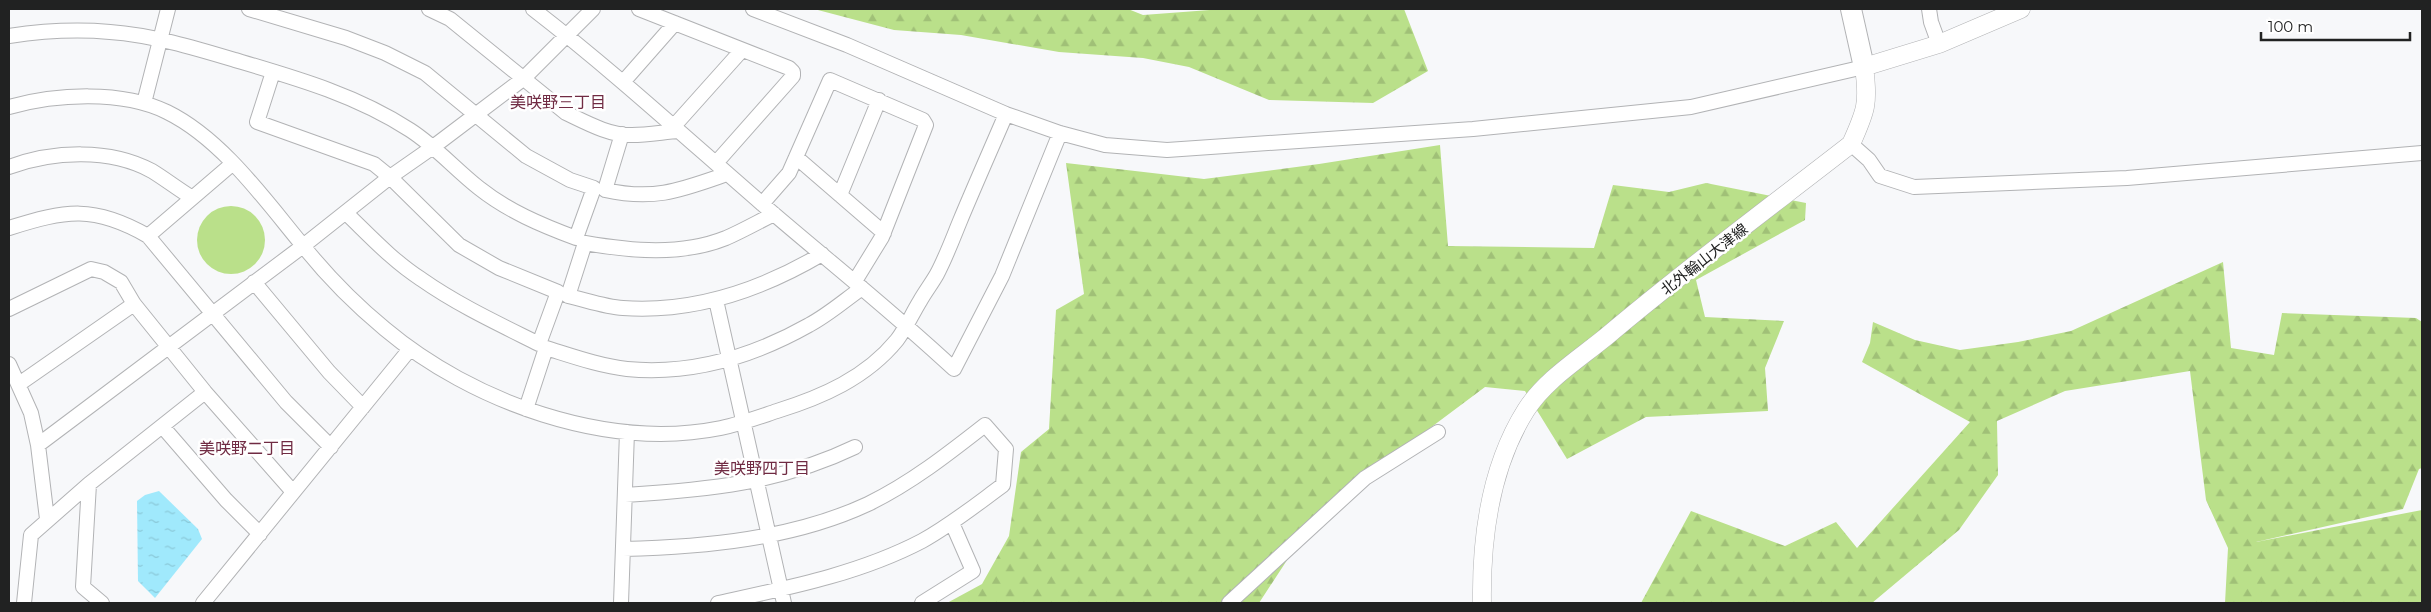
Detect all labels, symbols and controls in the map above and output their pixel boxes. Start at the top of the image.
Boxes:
scale bar [2261,10,2410,42]
text: 100 m [2268,17,2313,36]
district label: 美咲野三丁目 [510,93,606,112]
street label: 北外輪山大津線 [1657,219,1751,299]
district label: 美咲野二丁目 [199,439,295,458]
district label: 美咲野四丁目 [714,459,810,478]

